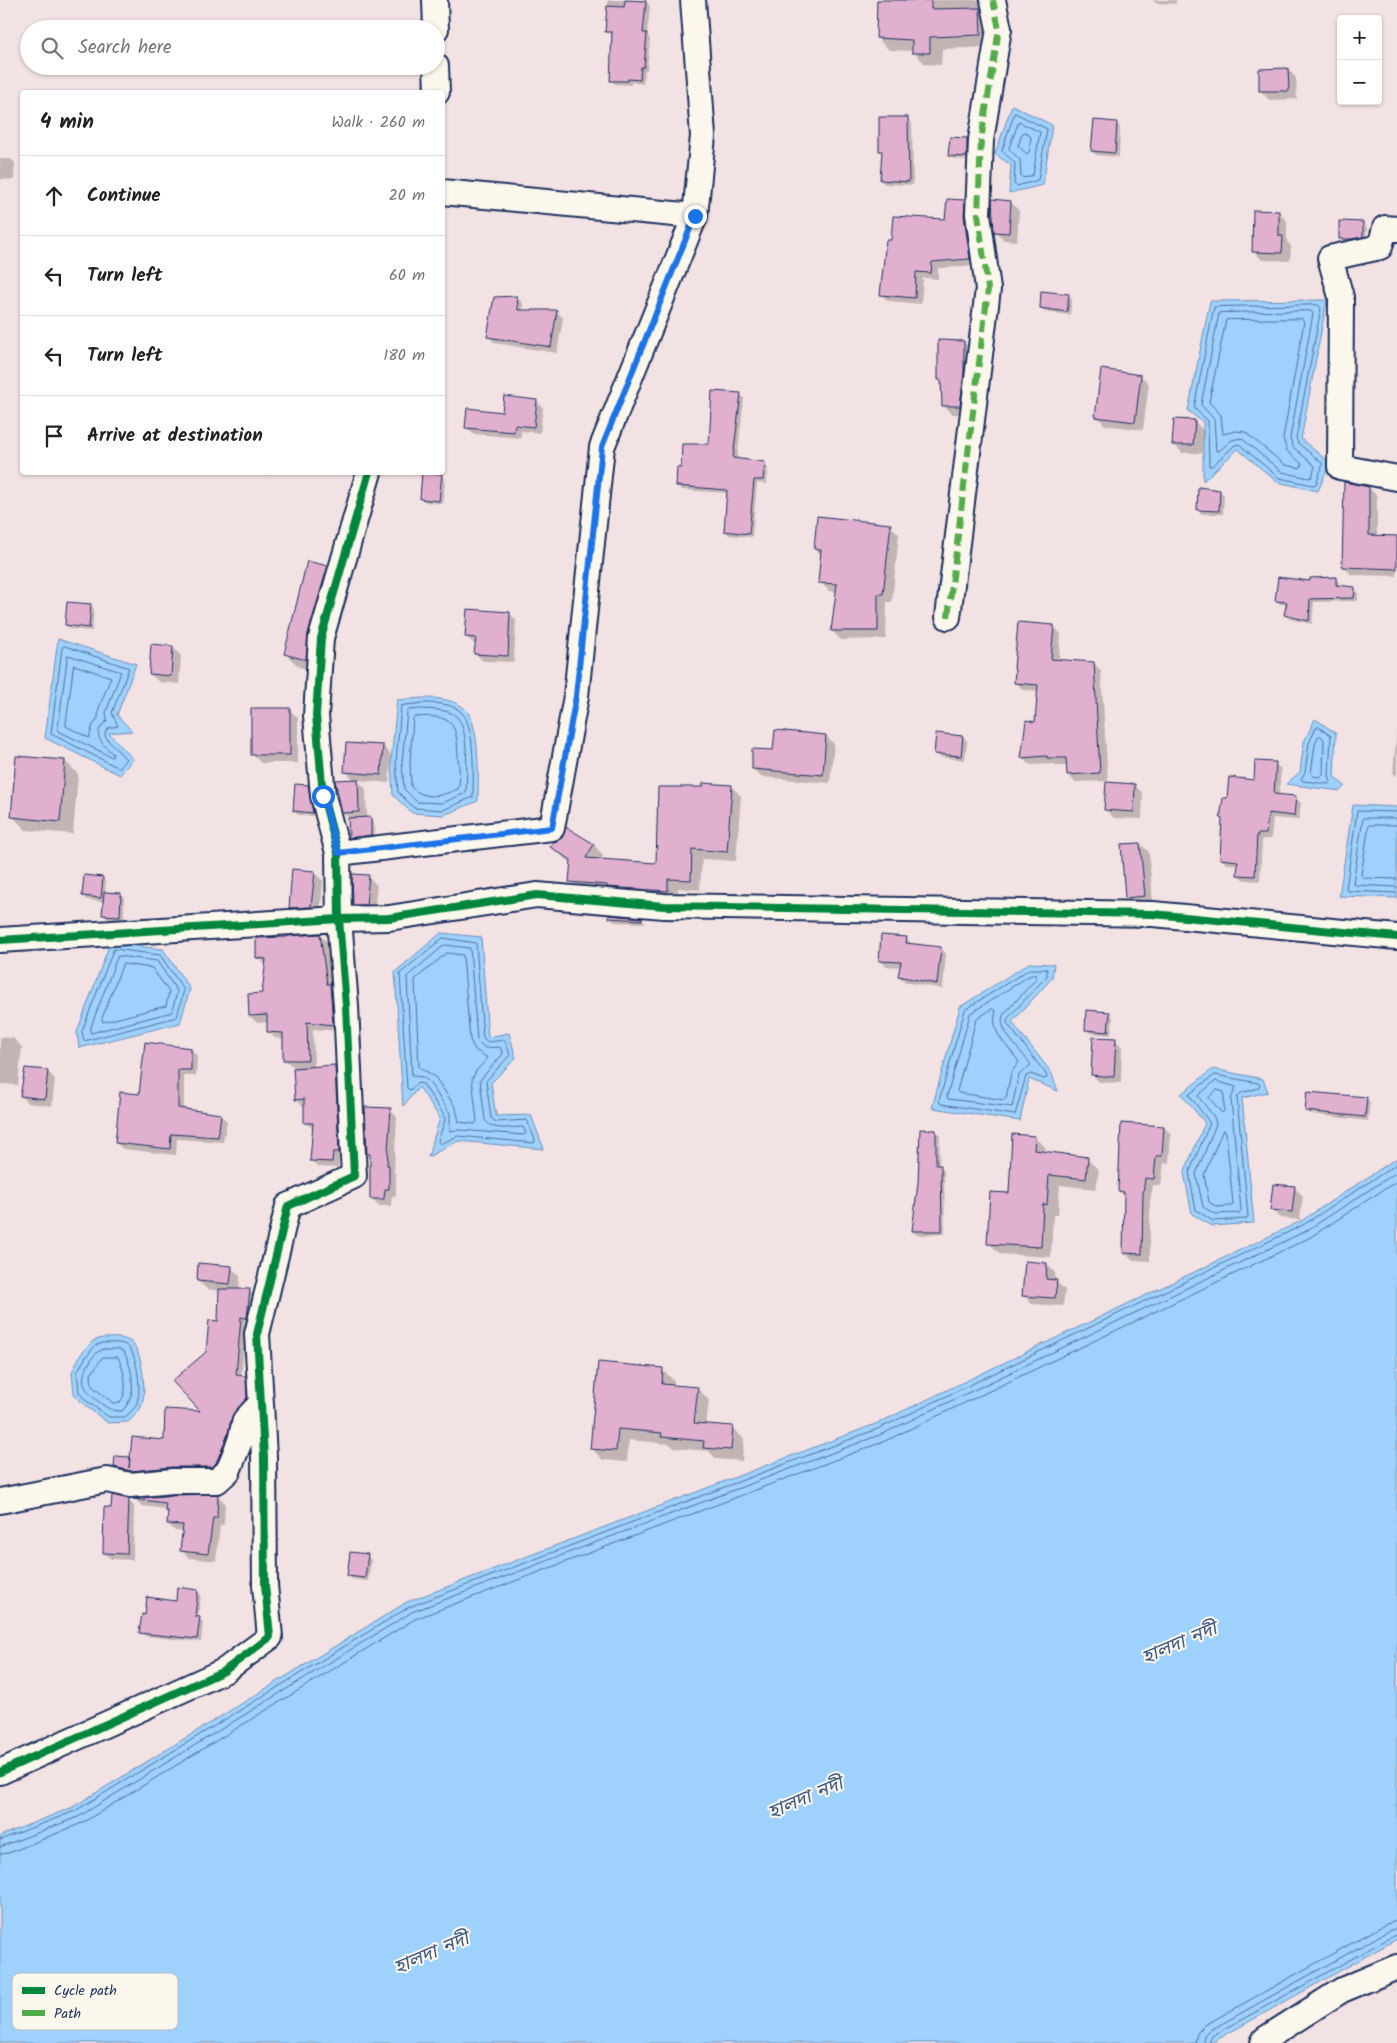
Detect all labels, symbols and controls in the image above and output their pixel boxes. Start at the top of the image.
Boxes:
map controls [1337,15,1382,105]
button: + [1337,15,1382,60]
search box [20,20,445,75]
text: Search here [78,33,172,63]
icon: search [38,34,66,62]
button: − [1337,60,1382,105]
text: 4 min [40,106,94,139]
text: Walk · 260 m [332,110,425,135]
text: Continue [87,181,160,211]
icon: ahead [40,182,68,210]
text: 20 m [389,183,425,208]
route end [684,205,707,228]
text: Turn left [87,261,162,291]
icon: left [40,262,68,290]
text: 60 m [389,263,425,288]
text: Turn left [87,341,162,371]
icon: left [40,342,68,370]
text: 180 m [383,343,425,368]
text: Arrive at destination [87,421,263,451]
icon: arrive [40,422,68,450]
route start [312,785,335,808]
water label: হালদা নদী [1137,1613,1226,1673]
water label: হালদা নদী [763,1768,852,1828]
water label: হালদা নদী [389,1923,478,1983]
legend [12,1973,178,2030]
text: Cycle path [54,1980,117,2002]
text: Path [54,2003,81,2025]

